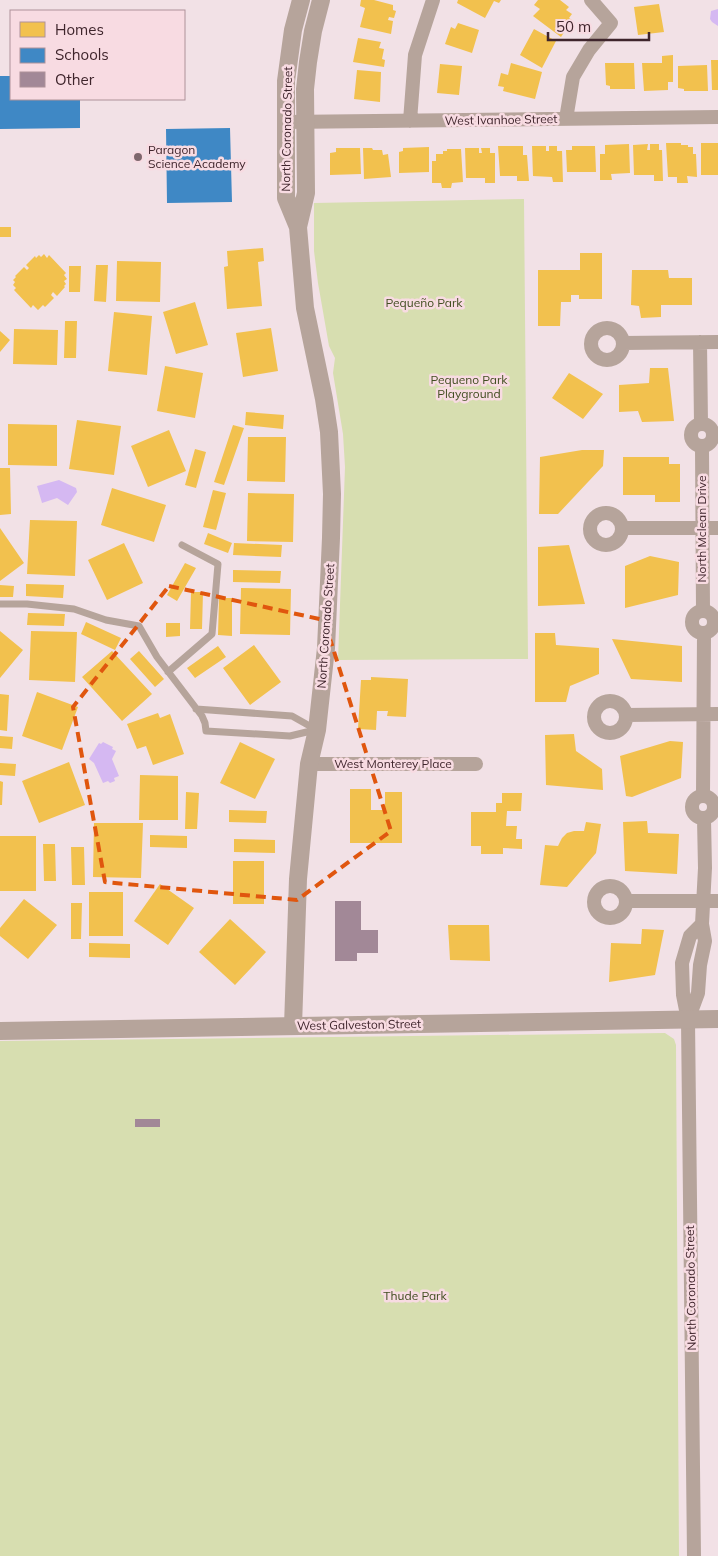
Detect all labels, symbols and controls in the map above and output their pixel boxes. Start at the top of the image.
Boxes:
legend [10,10,185,100]
scale bar [548,10,649,42]
text: 50 m [556,17,591,36]
text: Homes [55,20,104,39]
text: Schools [55,45,109,64]
street label: North Coronado Street [278,66,295,192]
text: Other [55,70,95,89]
street label: West Ivanhoe Street [445,111,557,128]
place label: Paragon Science Academy [148,142,246,171]
marker: Paragon Science Academy [132,151,144,163]
park label: Pequeño Park [386,295,463,310]
park label: Pequeno Park Playground [431,372,508,401]
street label: North Mclean Drive [694,476,709,582]
street label: North Coronado Street [314,563,337,689]
street label: West Monterey Place [334,756,452,771]
street label: West Galveston Street [297,1016,421,1033]
street label: North Coronado Street [682,1225,699,1351]
park label: Thude Park [383,1288,447,1303]

